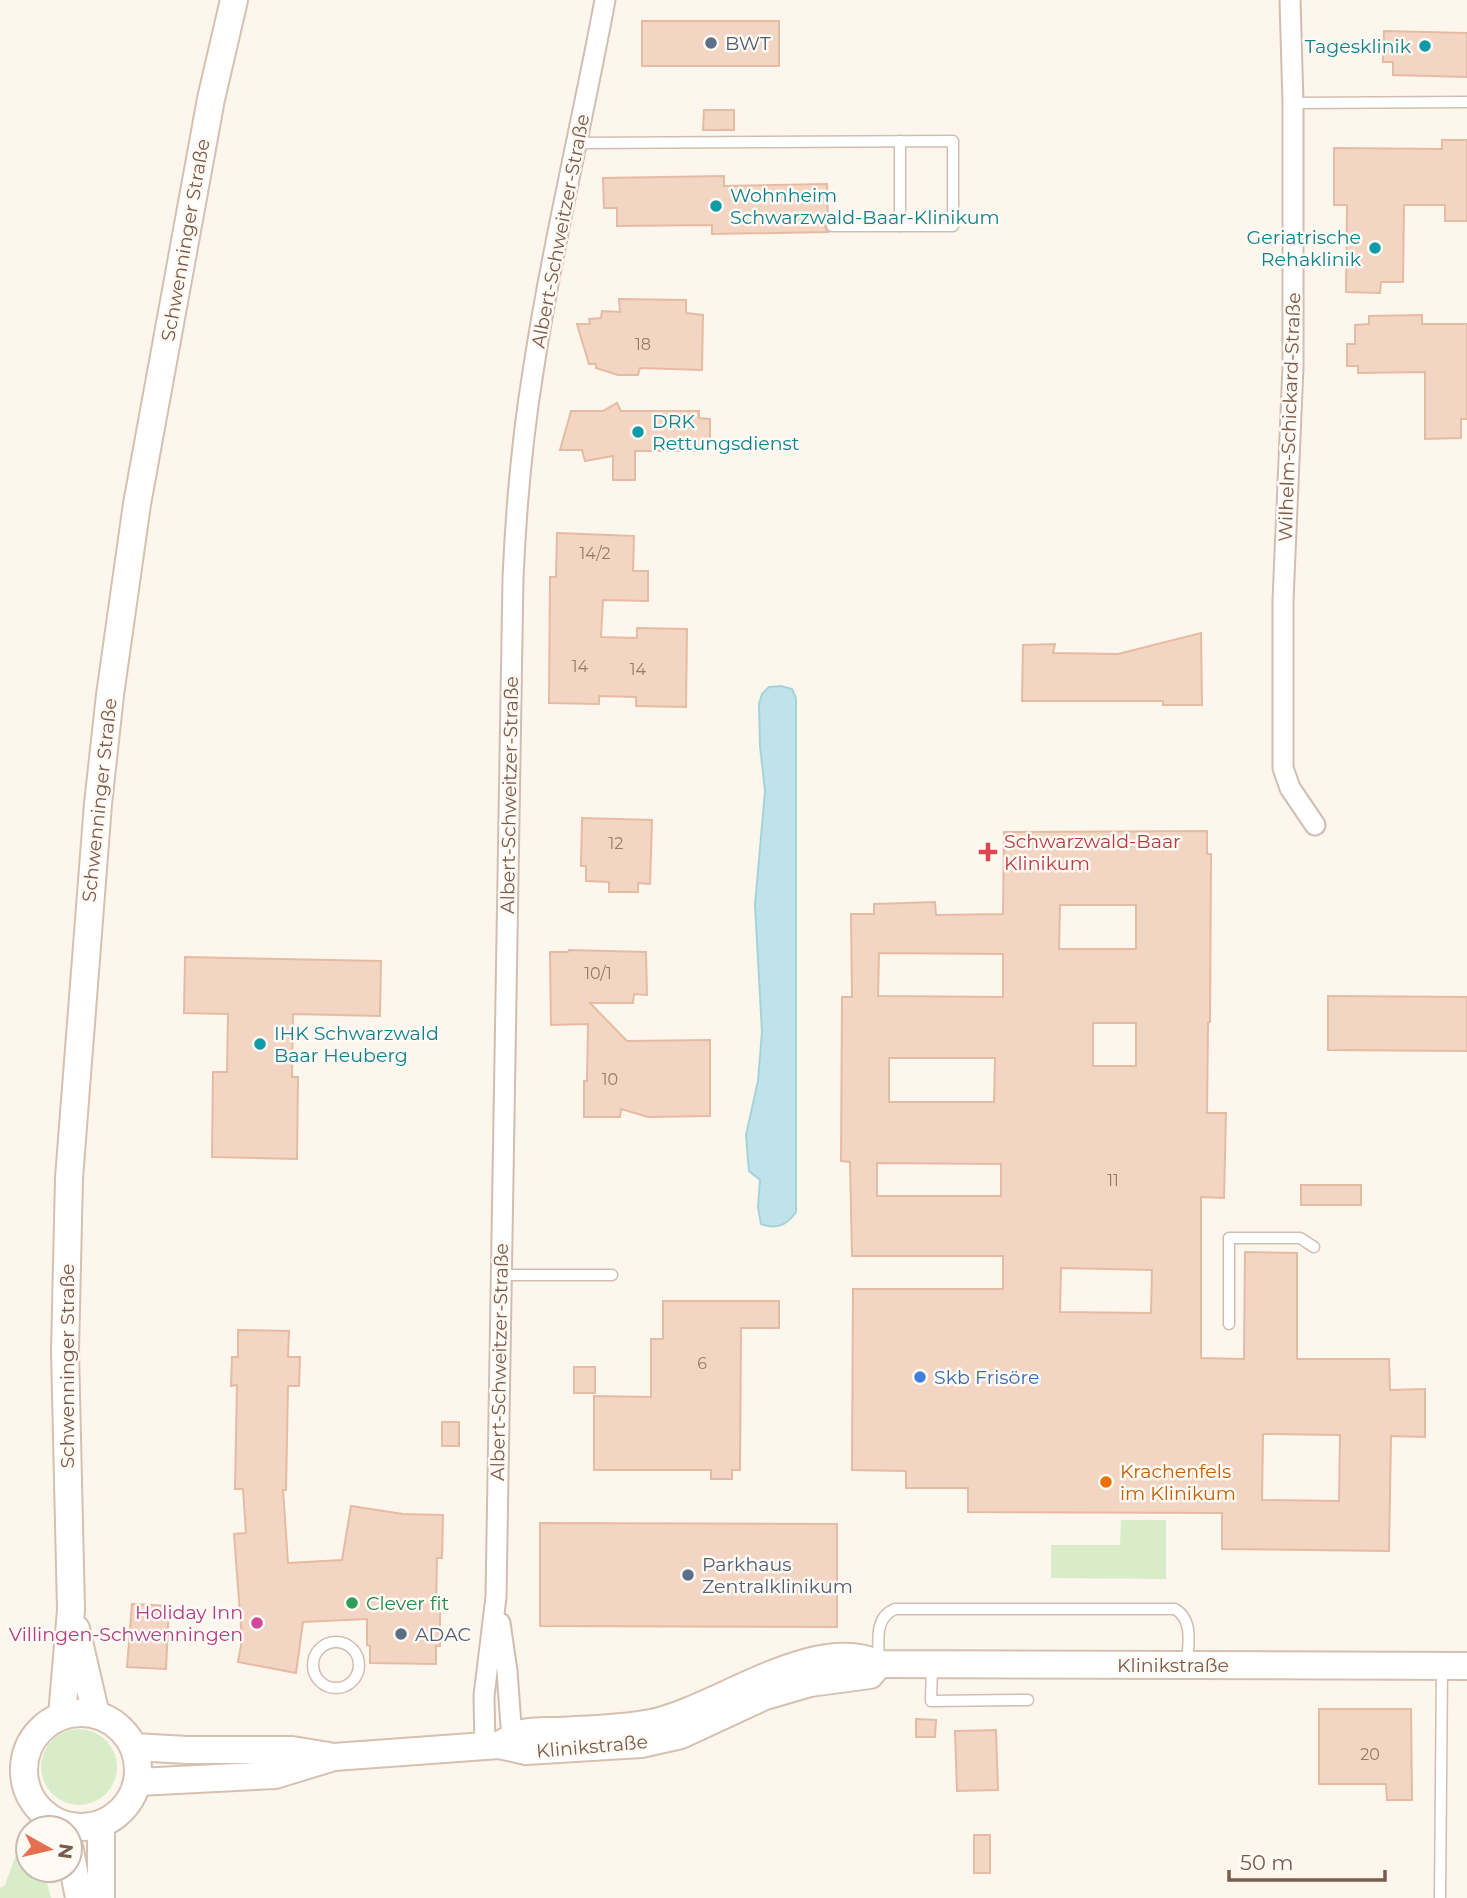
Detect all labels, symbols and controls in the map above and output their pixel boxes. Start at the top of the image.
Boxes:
place label: BWT [725,32,771,55]
marker: BWT [703,35,719,51]
place label: Tagesklinik [1305,35,1412,58]
marker: Tagesklinik [1417,38,1433,54]
street label: Albert-Schweitzer-Straße [527,112,594,350]
street label: Schwenninger Straße [156,137,215,343]
place label: Wohnheim Schwarzwald-Baar-Klinikum [730,184,1000,229]
marker: Wohnheim Schwarzwald-Baar-Klinikum [708,198,724,214]
place label: Geriatrische Rehaklinik [1247,226,1362,271]
marker: Geriatrische Rehaklinik [1367,240,1383,256]
street label: Wilhelm-Schickard-Straße [1274,292,1305,542]
house number: 18 [635,335,651,354]
place label: DRK Rettungsdienst [652,410,800,455]
marker: DRK Rettungsdienst [630,424,646,440]
house number: 14/2 [579,544,611,563]
house number: 14 [572,657,589,676]
house number: 14 [630,660,647,679]
street label: Albert-Schweitzer-Straße [496,676,523,914]
street label: Schwenninger Straße [77,697,122,903]
place label: Schwarzwald-Baar Klinikum [1004,830,1181,875]
house number: 12 [609,834,623,853]
marker: Schwarzwald-Baar Klinikum [978,842,998,862]
house number: 10/1 [584,964,612,983]
place label: IHK Schwarzwald Baar Heuberg [274,1022,439,1067]
marker: IHK Schwarzwald Baar Heuberg [252,1036,268,1052]
house number: 10 [602,1070,618,1089]
house number: 11 [1107,1171,1119,1190]
street label: Albert-Schweitzer-Straße [486,1243,513,1481]
street label: Schwenninger Straße [56,1263,79,1469]
house number: 6 [697,1354,707,1373]
place label: Skb Frisöre [934,1366,1039,1389]
marker: Skb Frisöre [912,1369,928,1385]
place label: Krachenfels im Klinikum [1120,1460,1236,1505]
marker: Krachenfels im Klinikum [1098,1474,1114,1490]
place label: Parkhaus Zentralklinikum [702,1553,853,1598]
marker: Parkhaus Zentralklinikum [680,1567,696,1583]
place label: Clever fit [366,1592,450,1615]
marker: Clever fit [344,1595,360,1611]
place label: Holiday Inn Villingen-Schwenningen [9,1601,243,1646]
marker: Holiday Inn Villingen-Schwenningen [249,1615,265,1631]
place label: ADAC [415,1623,471,1646]
marker: ADAC [393,1626,409,1642]
street label: Klinikstraße [1117,1654,1229,1677]
street label: Klinikstraße [535,1730,649,1763]
house number: 20 [1360,1745,1380,1764]
north arrow [14,1814,84,1884]
scale bar [1229,1839,1385,1883]
text: N [53,1842,78,1861]
text: 50 m [1240,1850,1294,1875]

